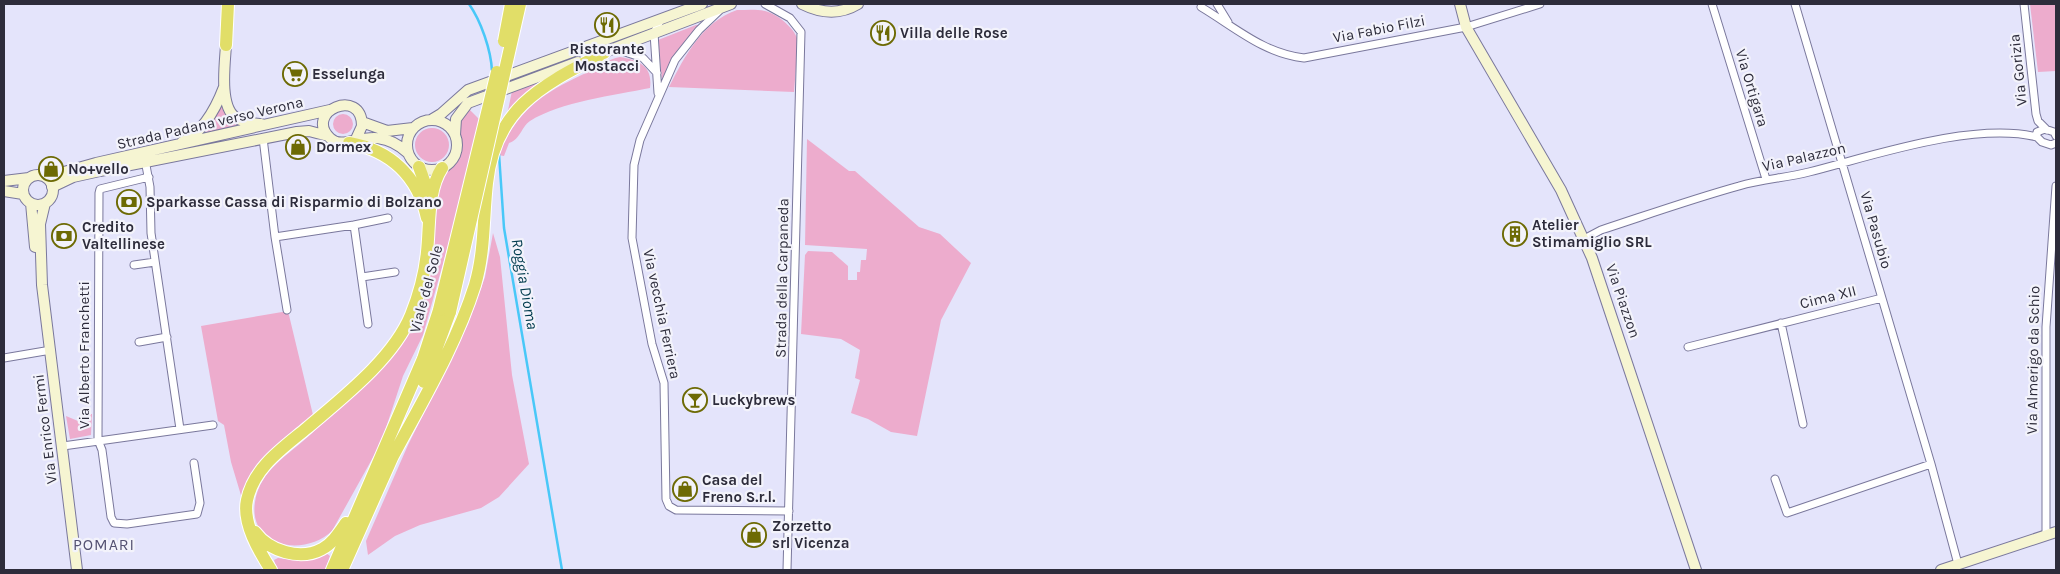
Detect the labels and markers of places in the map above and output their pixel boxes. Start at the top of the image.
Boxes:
restaurant icon: Ristorante Mostacci [594,12,620,38]
restaurant icon: Villa delle Rose [870,20,896,46]
place label: Villa delle Rose [900,24,1008,42]
place label: Ristorante Mostacci [570,40,644,75]
supermarket icon: Esselunga [282,61,308,87]
place label: Esselunga [312,65,385,83]
shop icon: Dormex [285,134,311,160]
place label: Dormex [316,138,372,156]
shop icon: No+vello [38,156,64,182]
place label: No+vello [68,160,129,178]
bank icon: Sparkasse Cassa di Risparmio di Bolzano [116,189,142,215]
place label: Sparkasse Cassa di Risparmio di Bolzano [146,193,442,211]
place label: Atelier Stimamiglio SRL [1532,216,1652,251]
place label: Credito Valtellinese [82,218,165,253]
building icon: Atelier Stimamiglio SRL [1502,221,1528,247]
bank icon: Credito Valtellinese [51,223,77,249]
bar icon: Luckybrews [682,387,708,413]
place label: Luckybrews [712,391,795,409]
place label: Casa del Freno S.r.l. [702,471,775,506]
shop icon: Casa del Freno S.r.l. [672,476,698,502]
place label: Zorzetto srl Vicenza [772,517,850,552]
shop icon: Zorzetto srl Vicenza [741,522,767,548]

